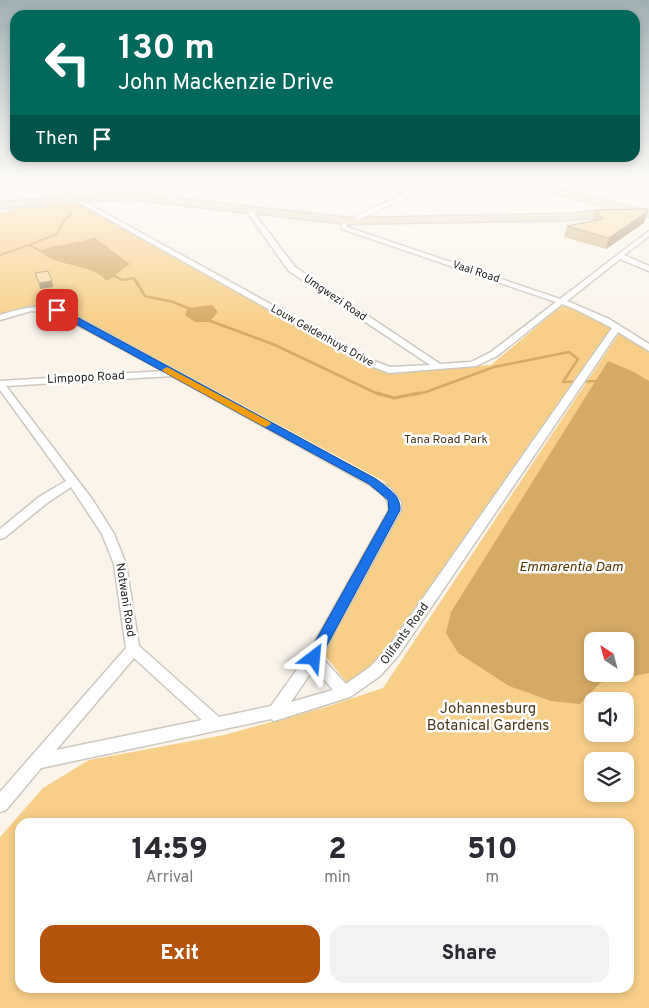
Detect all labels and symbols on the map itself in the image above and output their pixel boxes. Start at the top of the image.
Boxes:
street label: Vaal Road [451,258,501,286]
street label: Umgwezi Road [301,272,369,324]
pin [36,289,78,331]
street label: Louw Geldenhuys Drive [268,302,376,370]
street label: Limpopo Road [47,368,125,388]
park label: Tana Road Park [404,432,488,448]
water label: Emmarentia Dam [519,559,624,576]
street label: Notwani Road [111,562,139,638]
street label: Olifants Road [377,600,433,668]
position arrow [287,631,339,683]
north arrow [584,632,634,682]
park label: Johannesburg Botanical Gardens [427,700,549,736]

